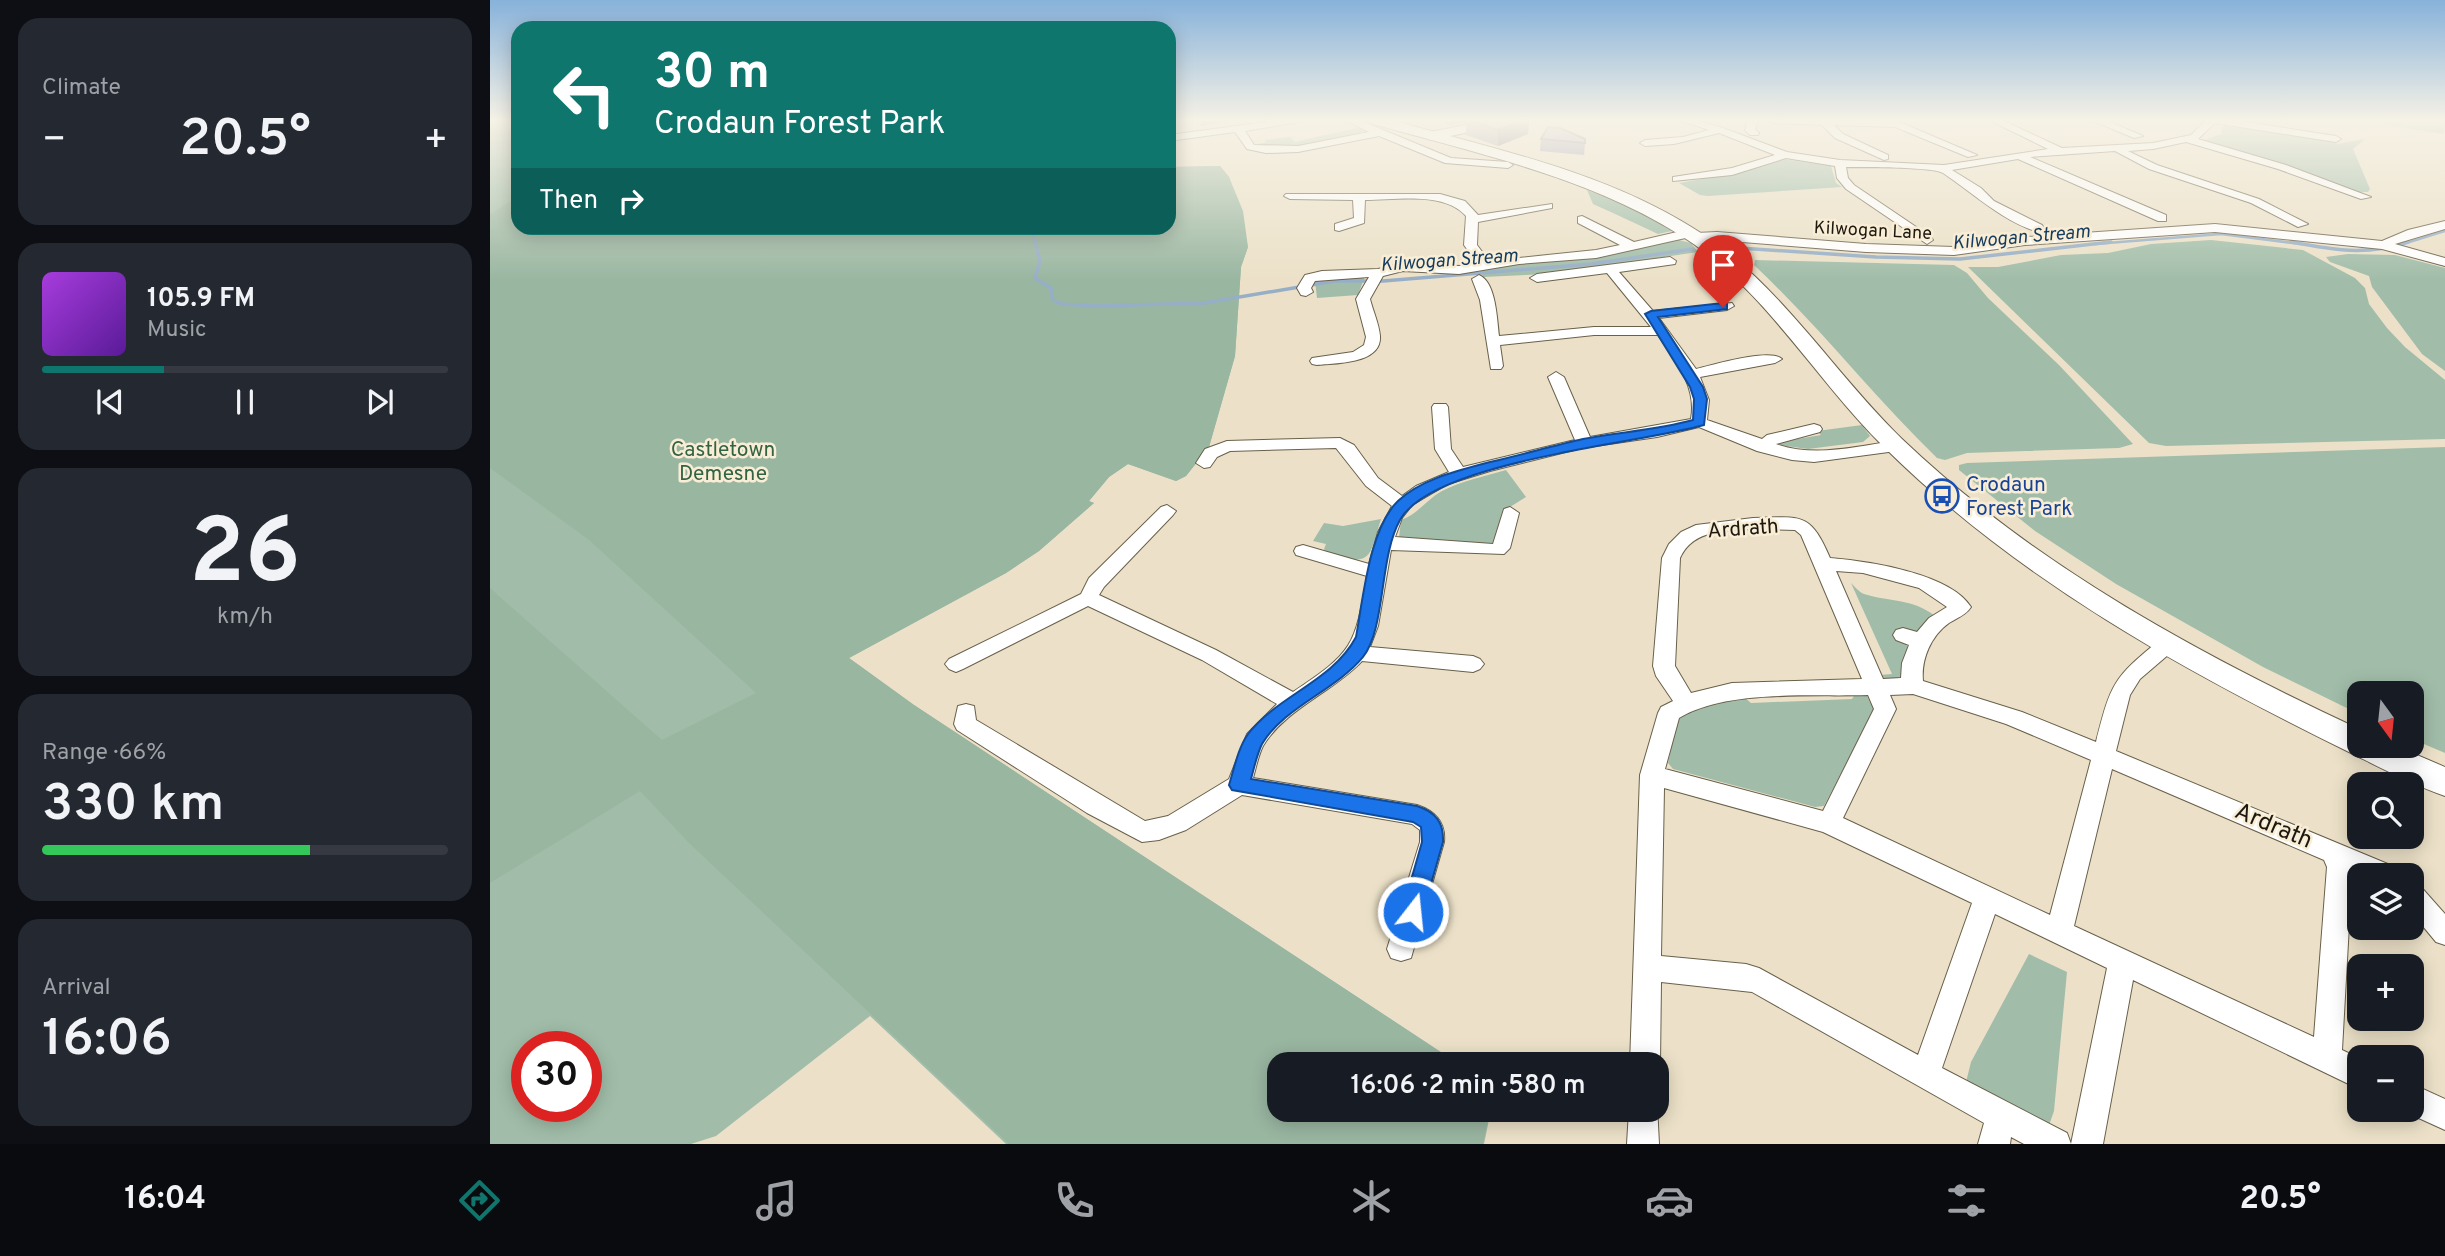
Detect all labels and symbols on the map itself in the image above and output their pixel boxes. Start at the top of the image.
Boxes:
street label: Kilwogan Lane [1813,217,1933,246]
water label: Kilwogan Stream [1951,220,2091,256]
pin [1693,235,1753,307]
water label: Kilwogan Stream [1379,244,1519,278]
park label: Castletown Demesne [671,437,775,488]
place label: Crodaun Forest Park [1966,472,2072,523]
bus stop icon: Crodaun Forest Park [1923,477,1961,515]
street label: Ardrath [1706,514,1780,545]
north arrow [2347,681,2424,758]
street label: Ardrath [2230,797,2317,857]
position arrow [1376,875,1450,949]
speed limit sign: 30 [511,1031,602,1122]

